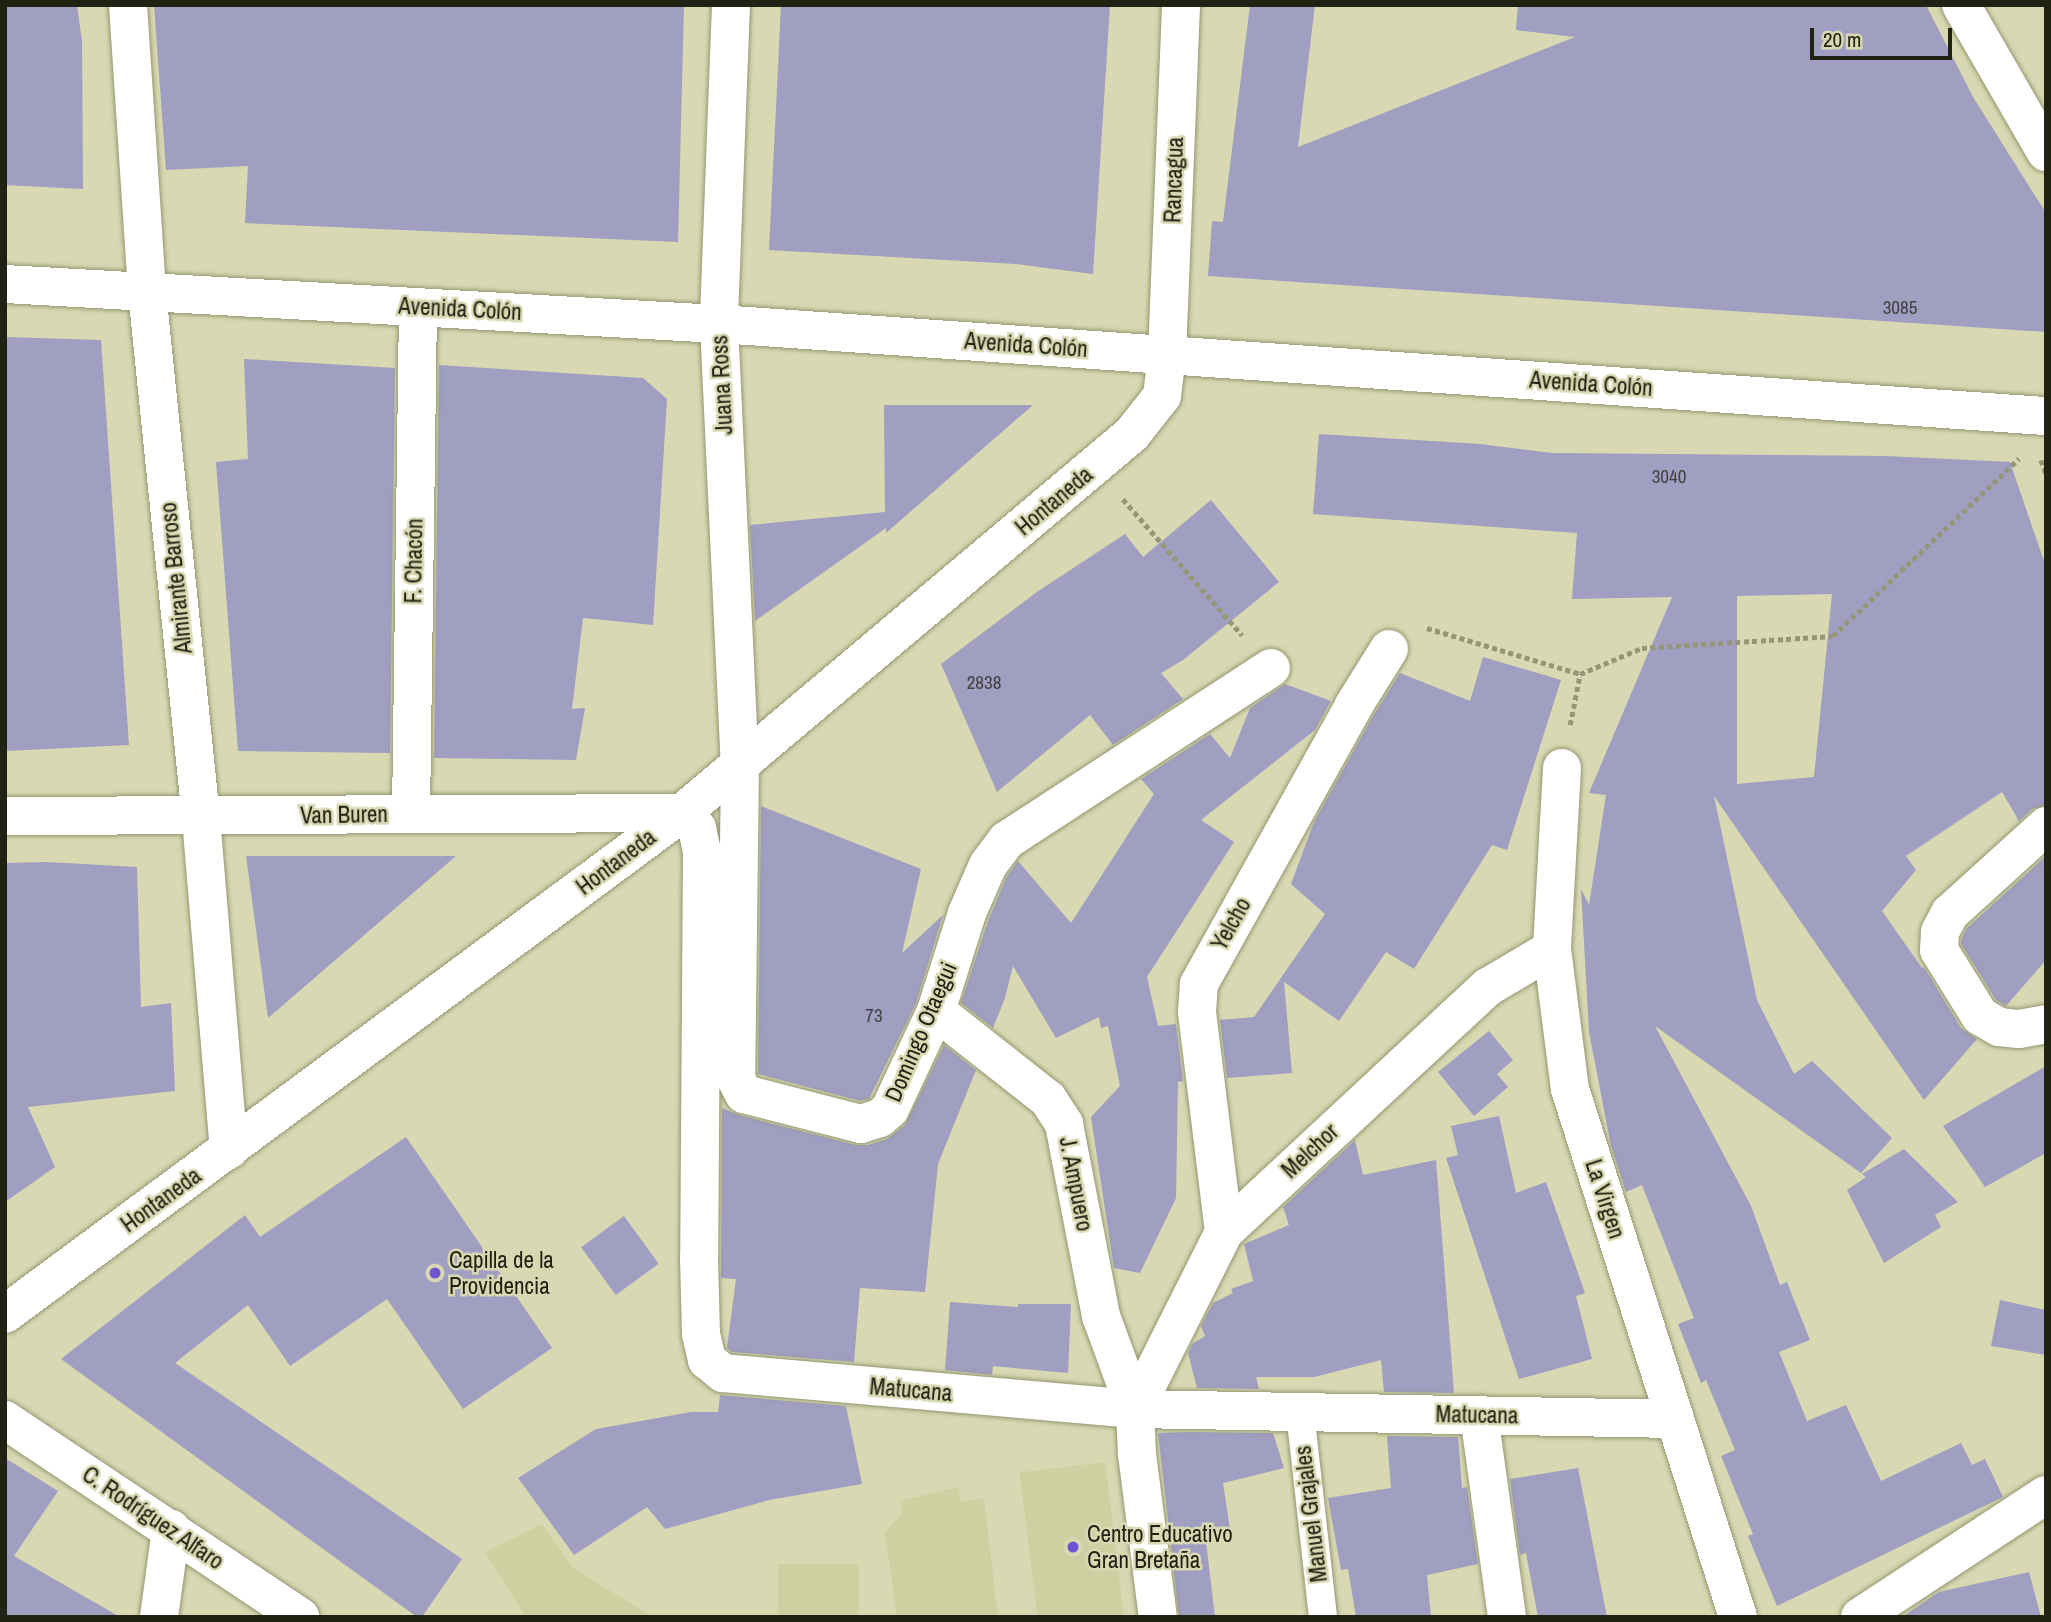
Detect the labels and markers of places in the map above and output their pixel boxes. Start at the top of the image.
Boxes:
place label: Capilla de la Providencia [449,1246,554,1300]
marker: Capilla de la Providencia [427,1265,443,1281]
place label: Centro Educativo Gran Bretaña [1087,1520,1233,1574]
marker: Centro Educativo Gran Bretaña [1065,1539,1081,1555]

